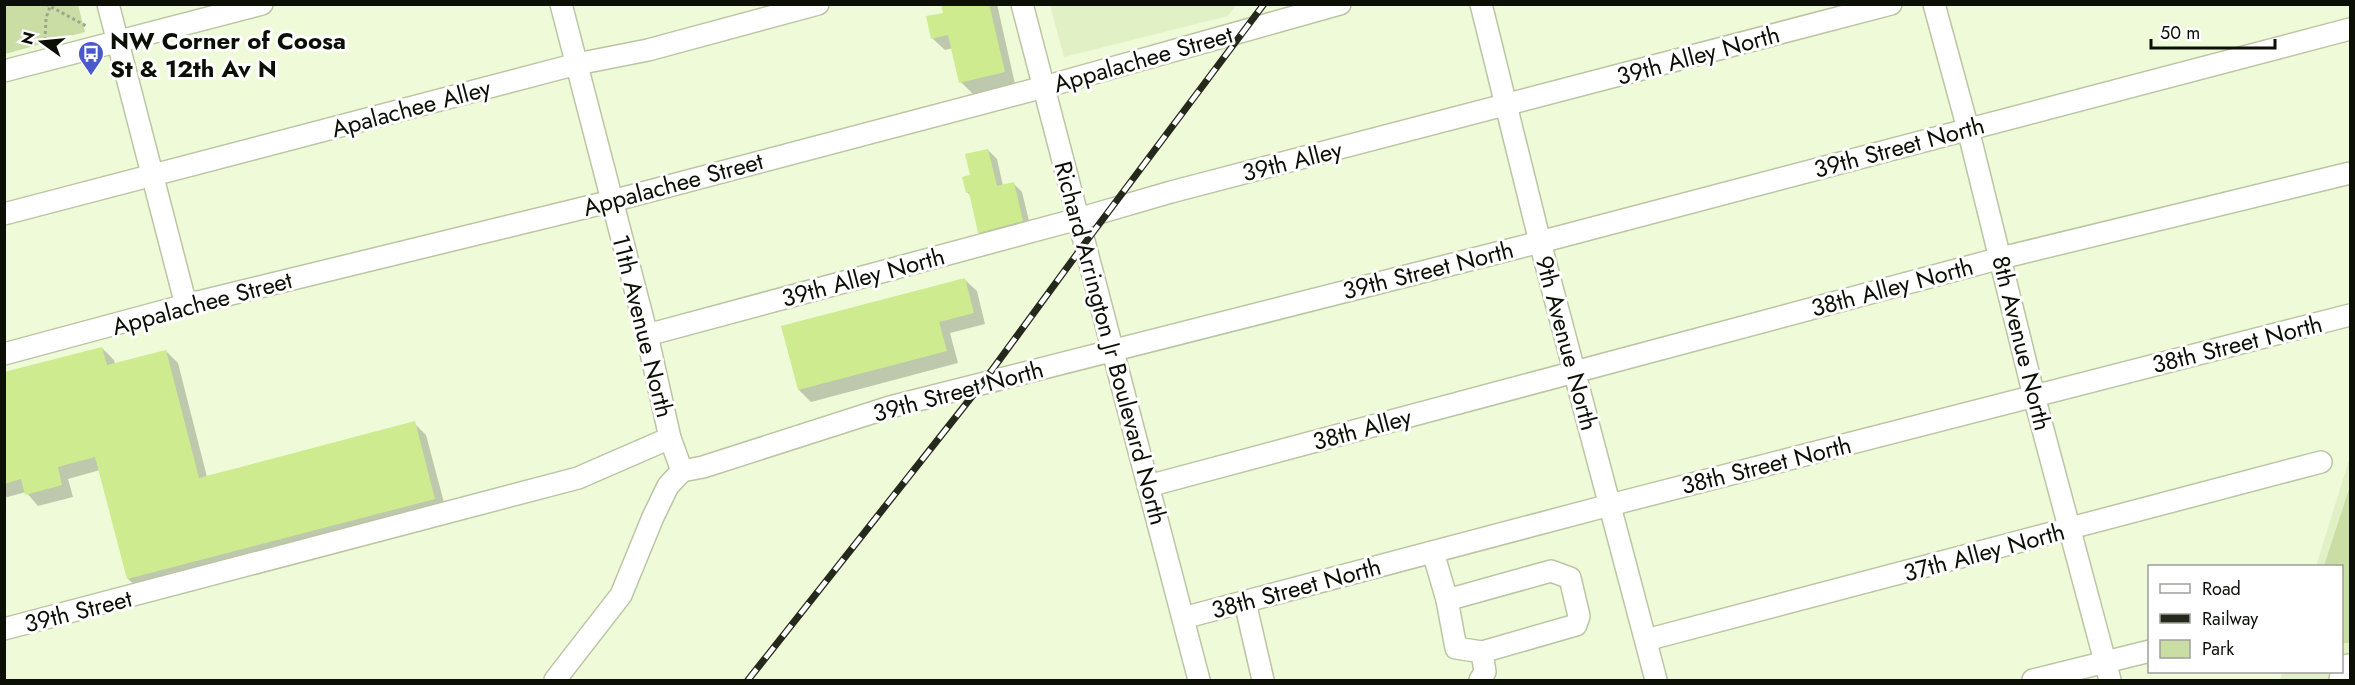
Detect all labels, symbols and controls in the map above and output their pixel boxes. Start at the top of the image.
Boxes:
north arrow [12,12,72,72]
scale bar [2151,12,2276,50]
street label: 39th Alley North [1613,16,1783,94]
street label: Appalachee Street [1049,17,1237,101]
text: 50 m [2160,20,2200,46]
place label: NW Corner of Coosa St & 12th Av N [110,23,346,86]
text: N [15,29,41,47]
bus stop icon: NW Corner of Coosa St & 12th Av N [76,39,106,77]
street label: Apalachee Alley [327,70,495,146]
street label: 39th Street North [1810,107,1988,187]
street label: 39th Alley [1238,132,1346,190]
street label: Appalachee Street [579,143,767,225]
street label: Richard Arrington Jr Boulevard North [1046,157,1176,529]
street label: 11th Avenue North [603,231,683,421]
street label: 39th Street North [1339,232,1517,308]
street label: 39th Alley North [778,238,948,316]
street label: 38th Alley North [1807,249,1977,325]
street label: 9th Avenue North [1527,252,1607,434]
street label: 8th Avenue North [1983,252,2061,434]
street label: Appalachee Street [108,262,296,344]
street label: 38th Street North [2148,306,2326,382]
street label: 39th Street North [869,351,1047,431]
street label: 38th Alley [1309,399,1416,459]
street label: 38th Street North [1677,427,1855,503]
street label: 37th Alley North [1899,514,2069,590]
street label: 38th Street North [1207,549,1385,627]
legend [2148,565,2343,673]
text: Road [2202,576,2241,602]
street label: 39th Street [21,581,136,641]
text: Railway [2202,606,2258,632]
text: Park [2202,636,2234,662]

